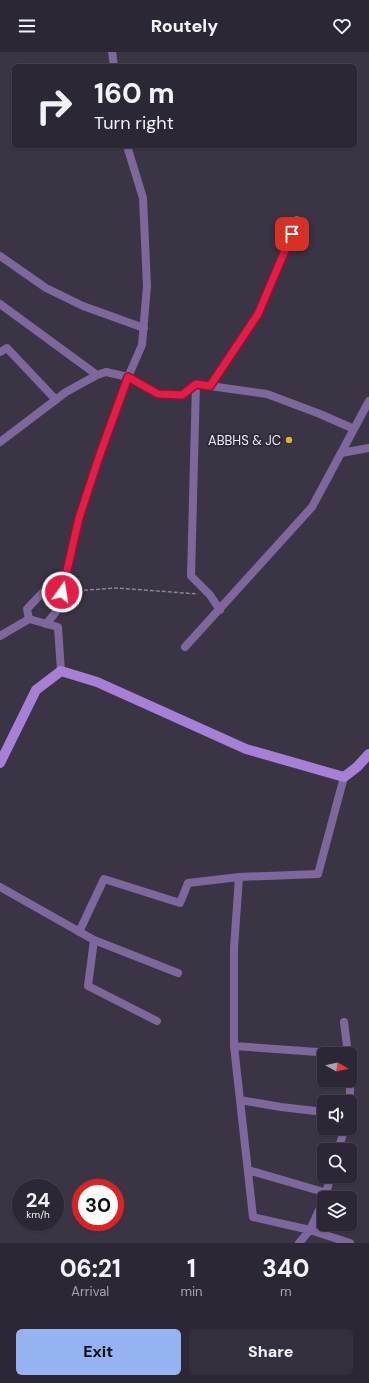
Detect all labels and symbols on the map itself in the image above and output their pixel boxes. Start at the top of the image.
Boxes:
pin [275,217,309,251]
place label: ABBHS & JC [208,432,281,449]
marker: ABBHS & JC [284,435,294,445]
position arrow [41,571,83,613]
north arrow [317,1047,357,1087]
speed limit sign: 30 [72,1179,124,1231]

